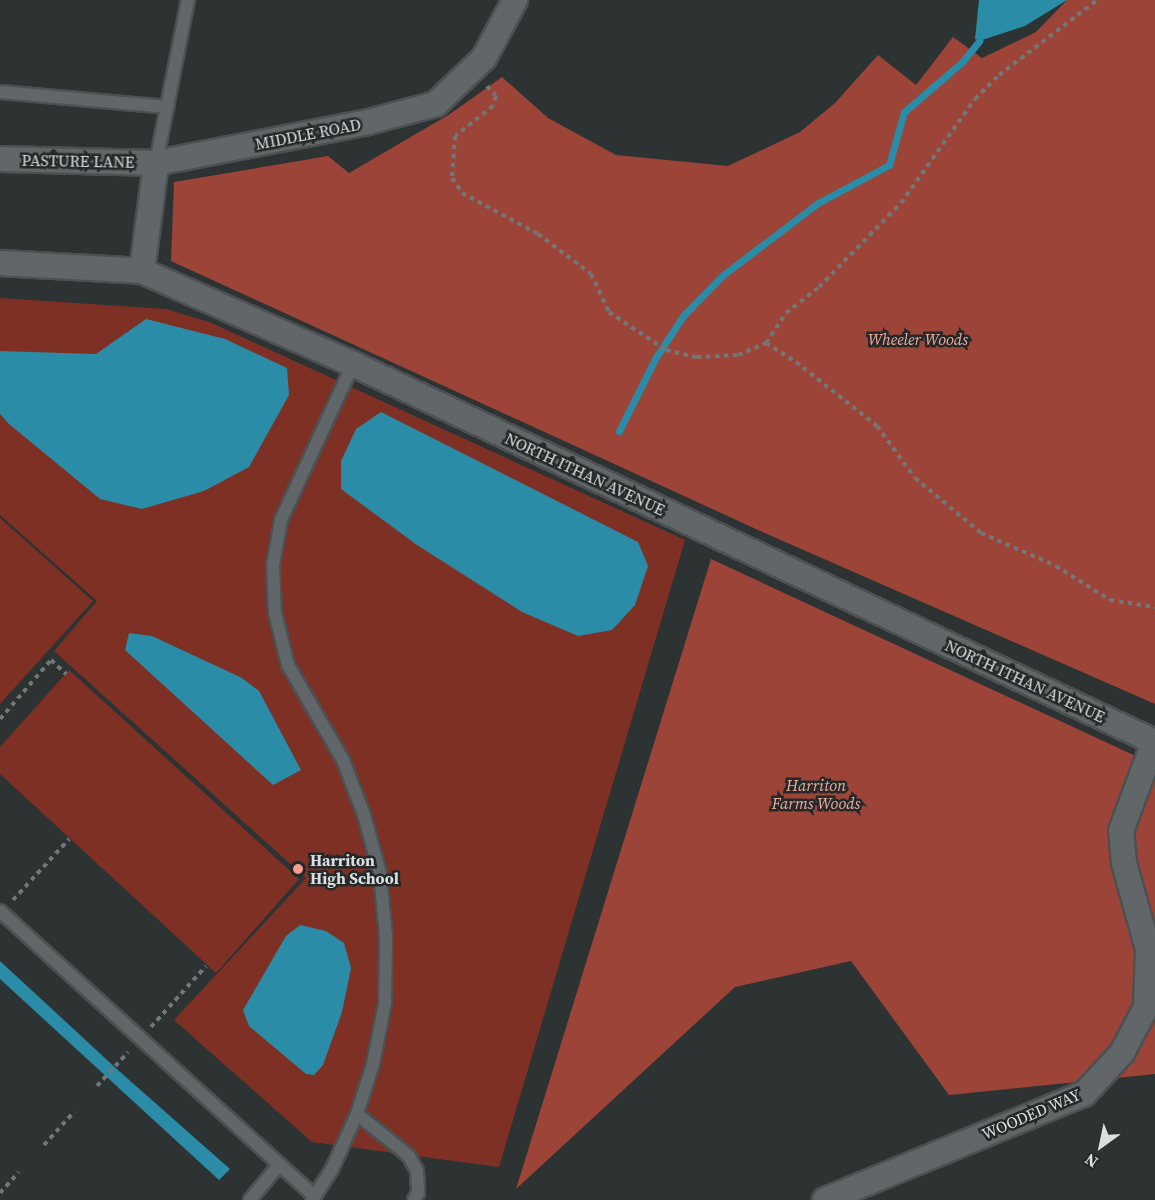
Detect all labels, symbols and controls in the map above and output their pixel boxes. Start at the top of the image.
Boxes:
street label: MIDDLE ROAD [253,114,363,154]
street label: PASTURE LANE [21,150,135,172]
park label: Wheeler Woods [868,329,968,349]
street label: NORTH ITHAN AVENUE [502,428,668,520]
street label: NORTH ITHAN AVENUE [942,635,1108,727]
park label: Harriton Farms Woods [772,775,860,813]
place label: Harriton High School [310,850,399,888]
marker: Harriton High School [291,862,305,876]
street label: WOODED WAY [979,1085,1083,1143]
north arrow [1071,1116,1131,1176]
text: N [1080,1149,1102,1173]

